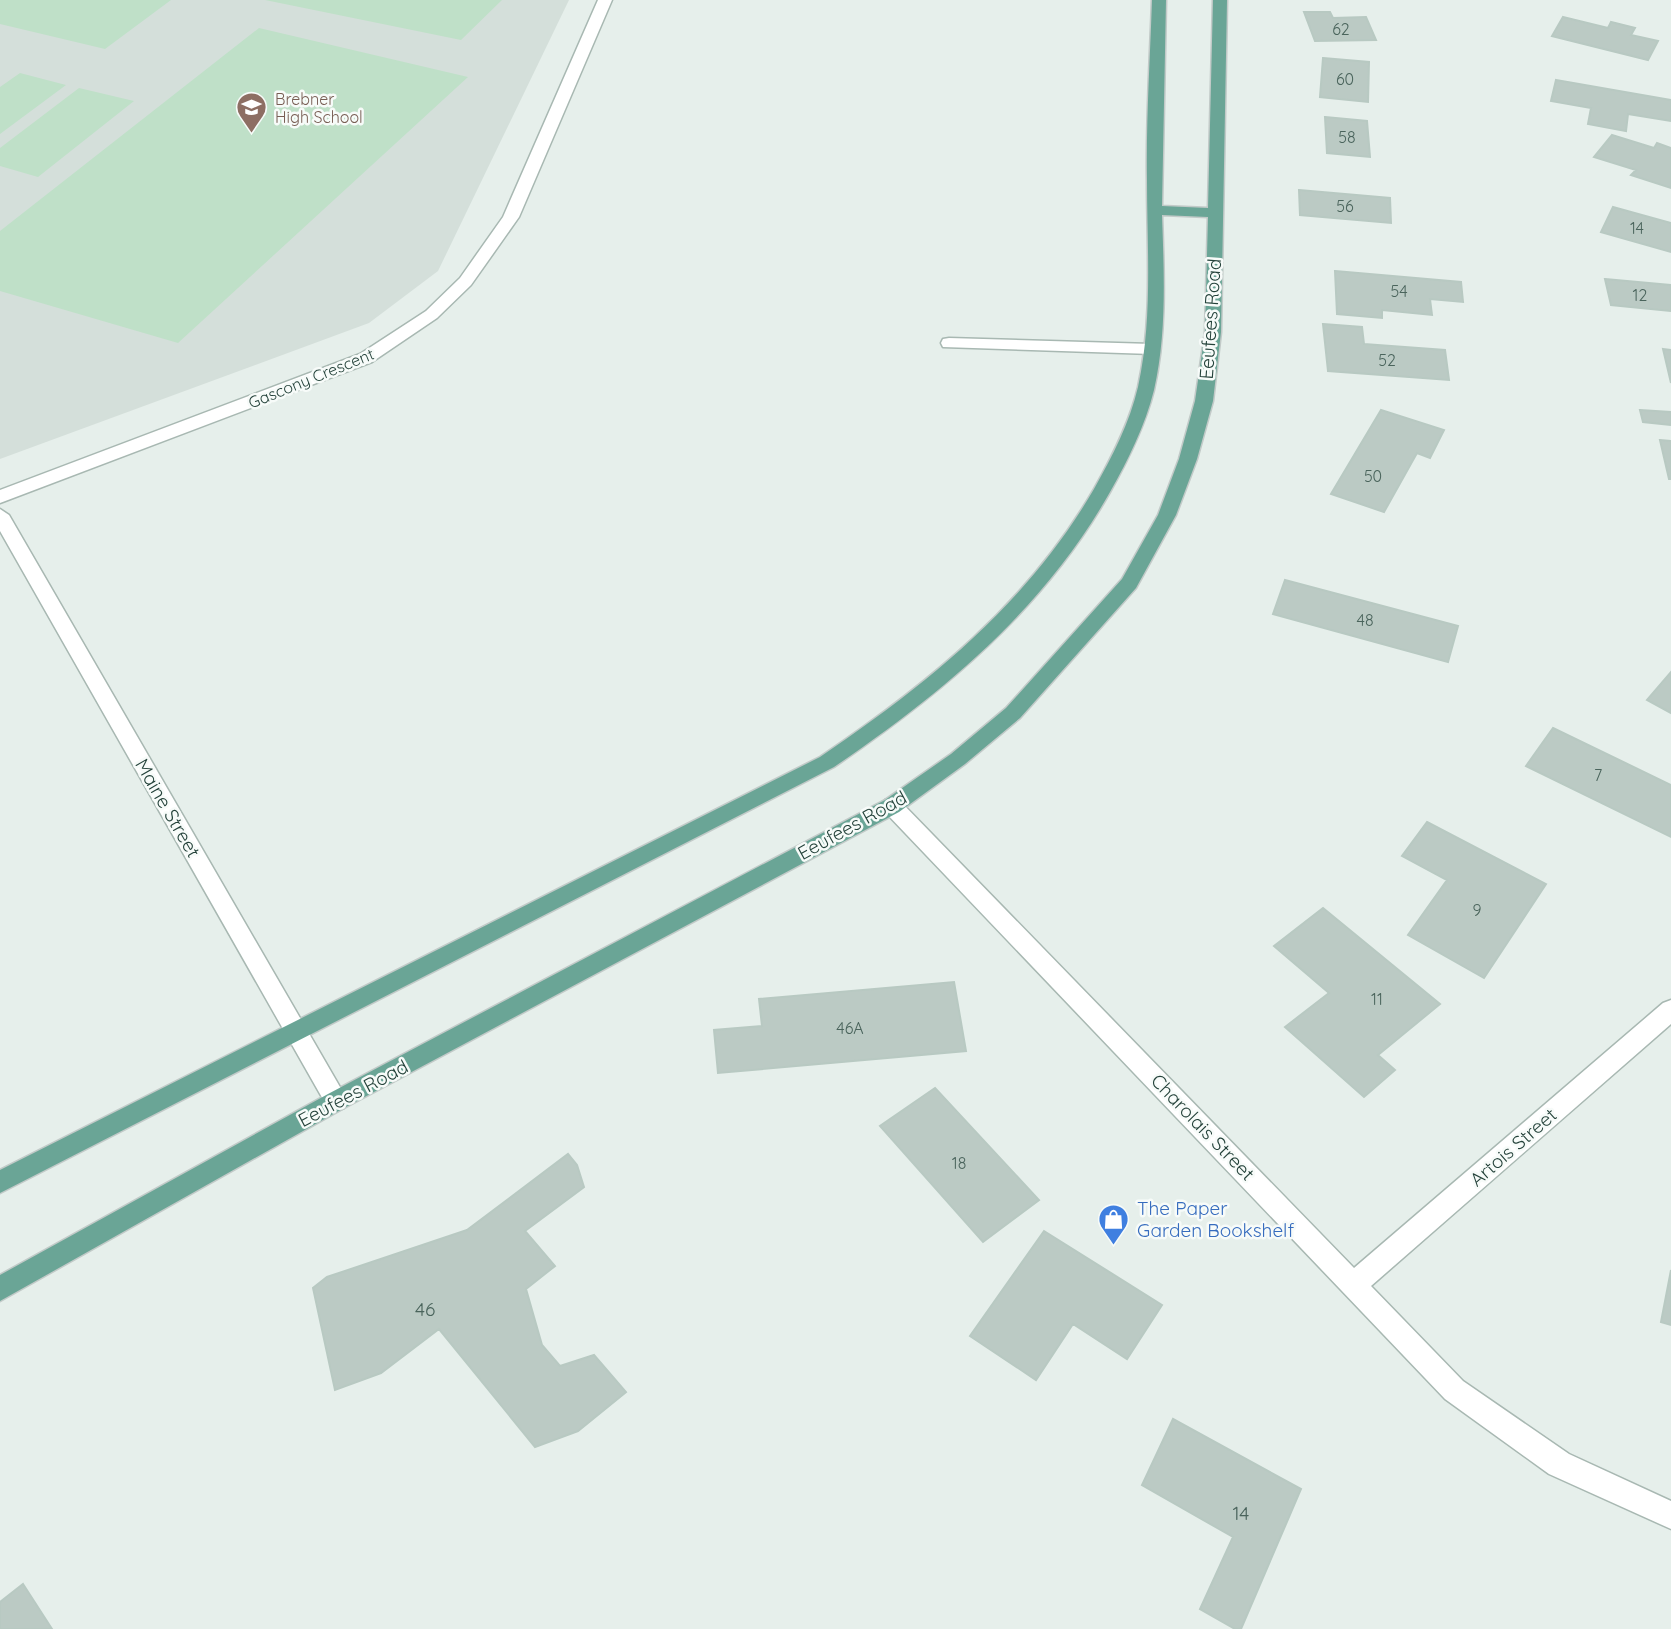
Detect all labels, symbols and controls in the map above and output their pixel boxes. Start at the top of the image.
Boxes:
house number: 62 [1332,19,1350,39]
house number: 60 [1336,69,1354,89]
place label: Brebner High School [275,89,363,127]
school or university icon: Brebner High School [235,91,269,135]
house number: 58 [1338,127,1356,147]
house number: 56 [1336,196,1354,216]
house number: 14 [1630,218,1644,238]
street label: Eeufees Road [1194,258,1226,380]
house number: 54 [1390,281,1408,301]
house number: 12 [1633,285,1648,305]
street label: Gascony Crescent [245,344,377,412]
house number: 52 [1378,350,1396,370]
house number: 50 [1364,466,1382,486]
house number: 48 [1356,610,1374,630]
street label: Maine Street [130,754,206,862]
house number: 7 [1594,765,1602,785]
street label: Eeufees Road [793,785,911,865]
house number: 9 [1473,900,1482,920]
house number: 11 [1371,989,1383,1009]
house number: 46A [836,1018,864,1038]
street label: Eeufees Road [294,1054,412,1132]
street label: Charolais Street [1146,1069,1260,1185]
street label: Artois Street [1465,1103,1561,1191]
house number: 18 [952,1153,966,1173]
place label: The Paper Garden Bookshelf [1137,1196,1294,1242]
shop icon: The Paper Garden Bookshelf [1097,1202,1131,1246]
house number: 46 [415,1297,435,1321]
house number: 14 [1233,1501,1249,1525]

